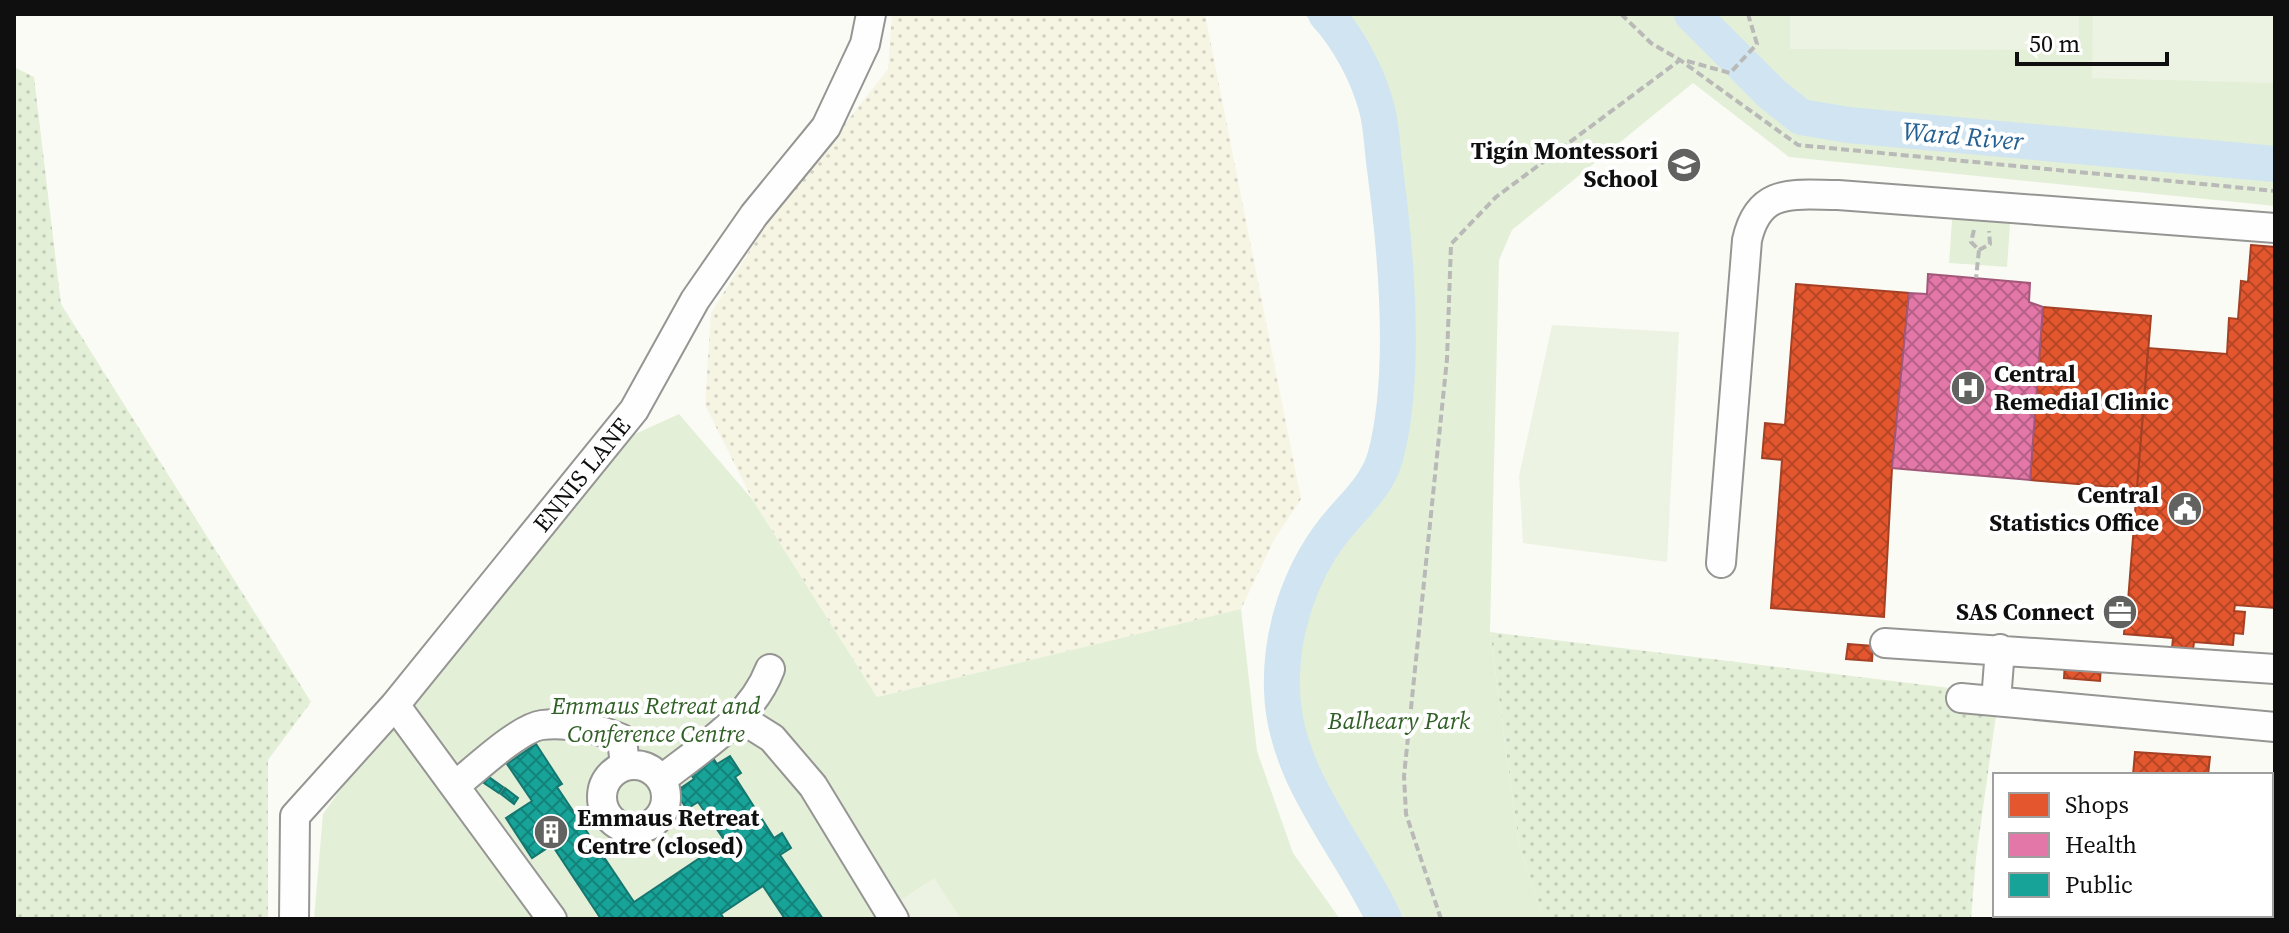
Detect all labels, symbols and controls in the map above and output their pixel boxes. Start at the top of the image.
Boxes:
scale bar [2017,16,2167,66]
text: 50 m [2029,27,2080,60]
water label: Ward River [1901,113,2026,159]
place label: Tigín Montessori School [1471,134,1658,195]
school or university icon: Tigín Montessori School [1665,146,1703,184]
place label: Central Remedial Clinic [1994,357,2169,418]
hospital icon: Central Remedial Clinic [1949,369,1987,407]
street label: ENNIS LANE [525,411,638,539]
place label: Central Statistics Office [1989,478,2159,539]
public building icon: Central Statistics Office [2166,490,2204,528]
office icon: SAS Connect [2101,593,2139,631]
place label: SAS Connect [1956,595,2094,628]
park label: Emmaus Retreat and Conference Centre [550,689,761,750]
park label: Balheary Park [1327,704,1471,737]
legend [1993,773,2273,917]
text: Shops [2065,788,2129,821]
place label: Emmaus Retreat Centre (closed) [577,801,760,862]
building icon: Emmaus Retreat Centre (closed) [532,813,570,851]
text: Health [2065,828,2137,861]
text: Public [2065,868,2133,901]

